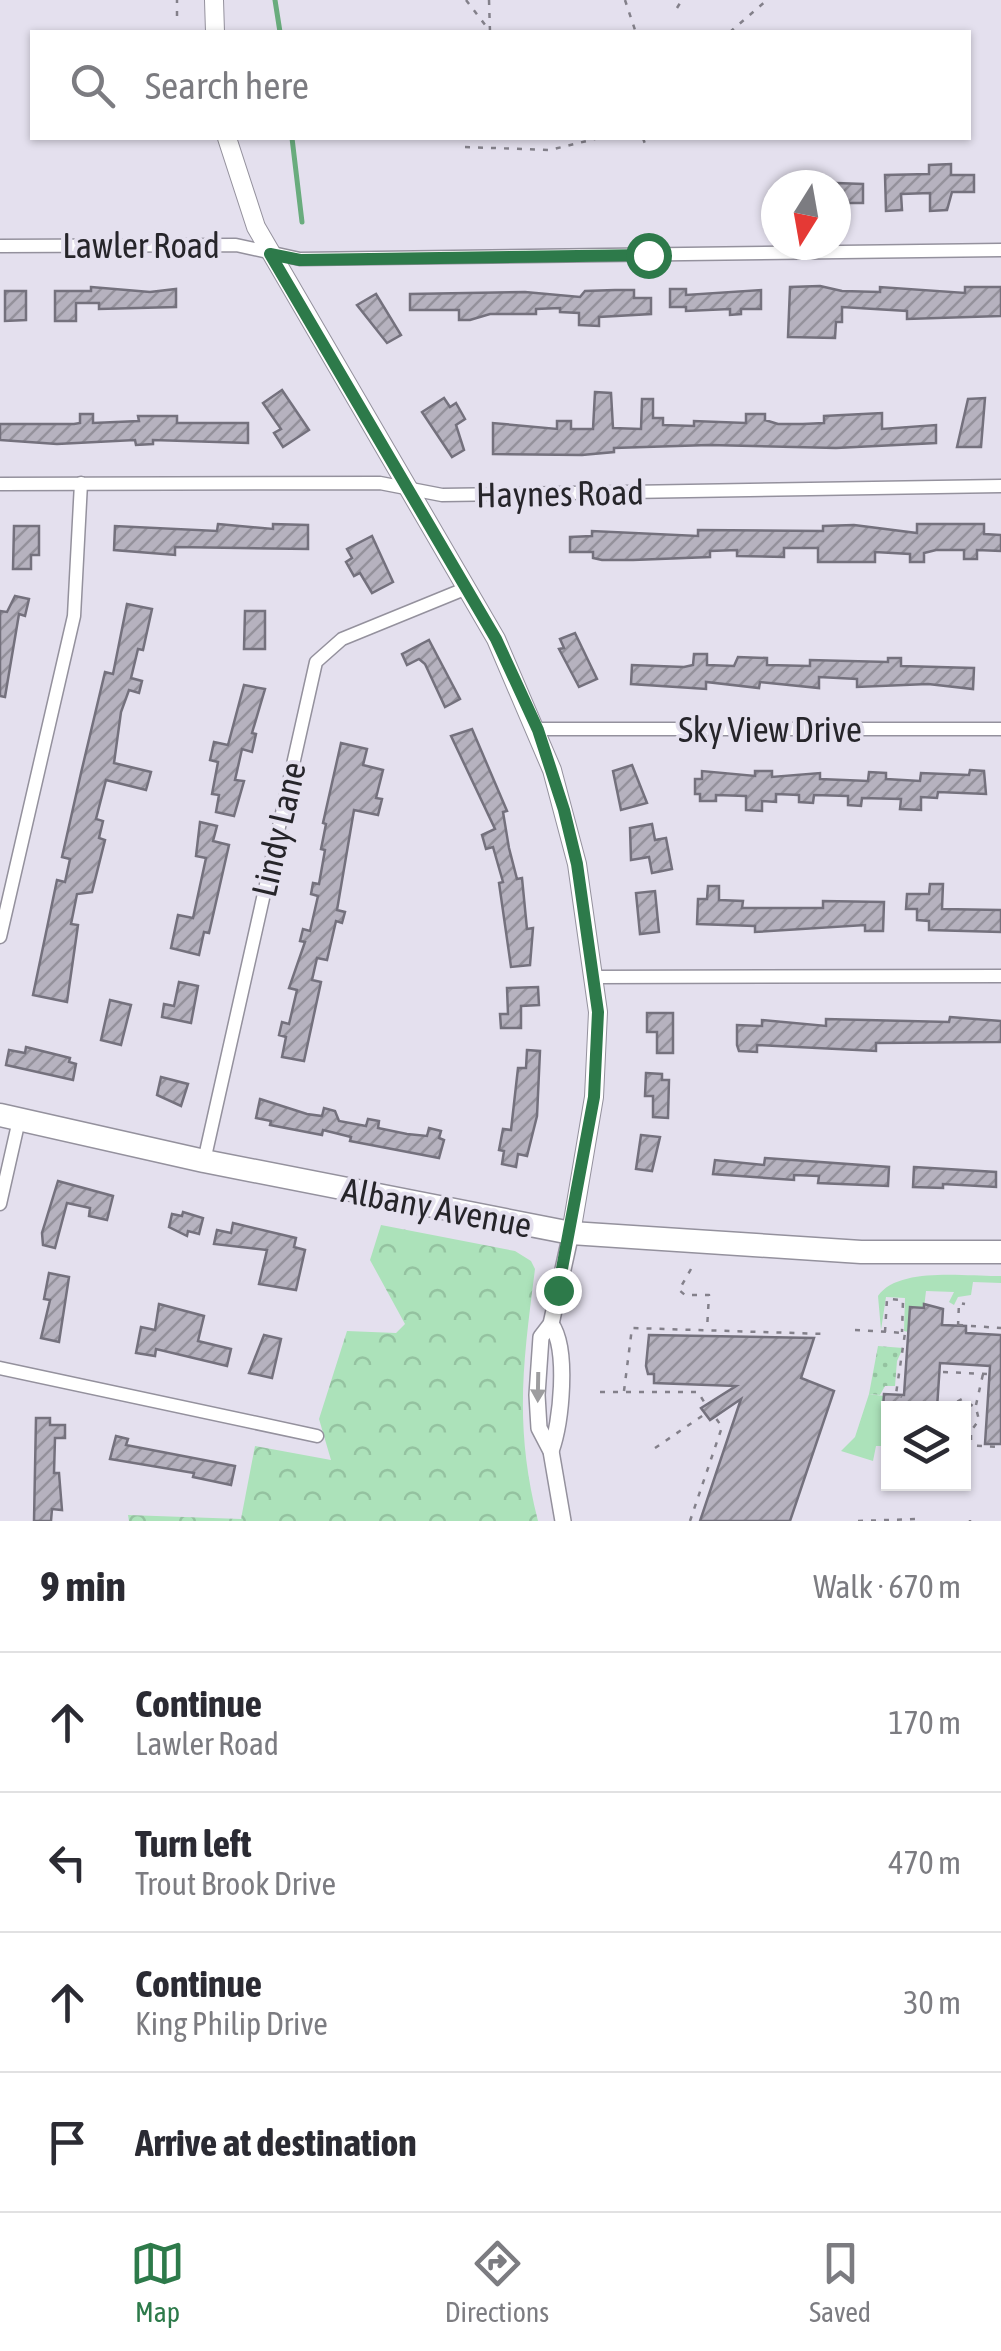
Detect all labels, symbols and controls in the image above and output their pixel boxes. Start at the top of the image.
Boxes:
search box [30,30,971,140]
icon: search [65,58,120,113]
text: Search here [145,64,309,107]
north arrow [761,170,851,260]
street label: Lawler Road [62,225,220,265]
route start [626,233,672,279]
street label: Haynes Road [476,472,644,514]
street label: Sky View Drive [678,709,862,749]
street label: Lindy Lane [243,758,313,900]
street label: Albany Avenue [339,1169,535,1245]
route end [536,1268,582,1314]
one-way arrow [530,1372,546,1404]
map controls [881,1401,971,1491]
button: layers [881,1401,971,1491]
text: 9 min [40,1562,126,1610]
text: Walk · 670 m [813,1568,961,1605]
text: Continue [135,1682,262,1725]
icon: ahead [40,1695,95,1750]
text: 170 m [888,1704,961,1741]
text: Lawler Road [135,1725,279,1762]
text: Turn left [135,1822,251,1865]
icon: left [40,1835,95,1890]
text: 470 m [888,1844,961,1881]
text: Trout Brook Drive [135,1865,336,1902]
text: Continue [135,1962,262,2005]
icon: ahead [40,1975,95,2030]
text: 30 m [903,1984,961,2021]
text: King Philip Drive [135,2005,328,2042]
icon: arrive [40,2115,95,2170]
text: Arrive at destination [135,2121,417,2164]
tab: Map [130,2236,185,2328]
tab: Directions [445,2236,549,2328]
tab: Saved [809,2236,871,2328]

